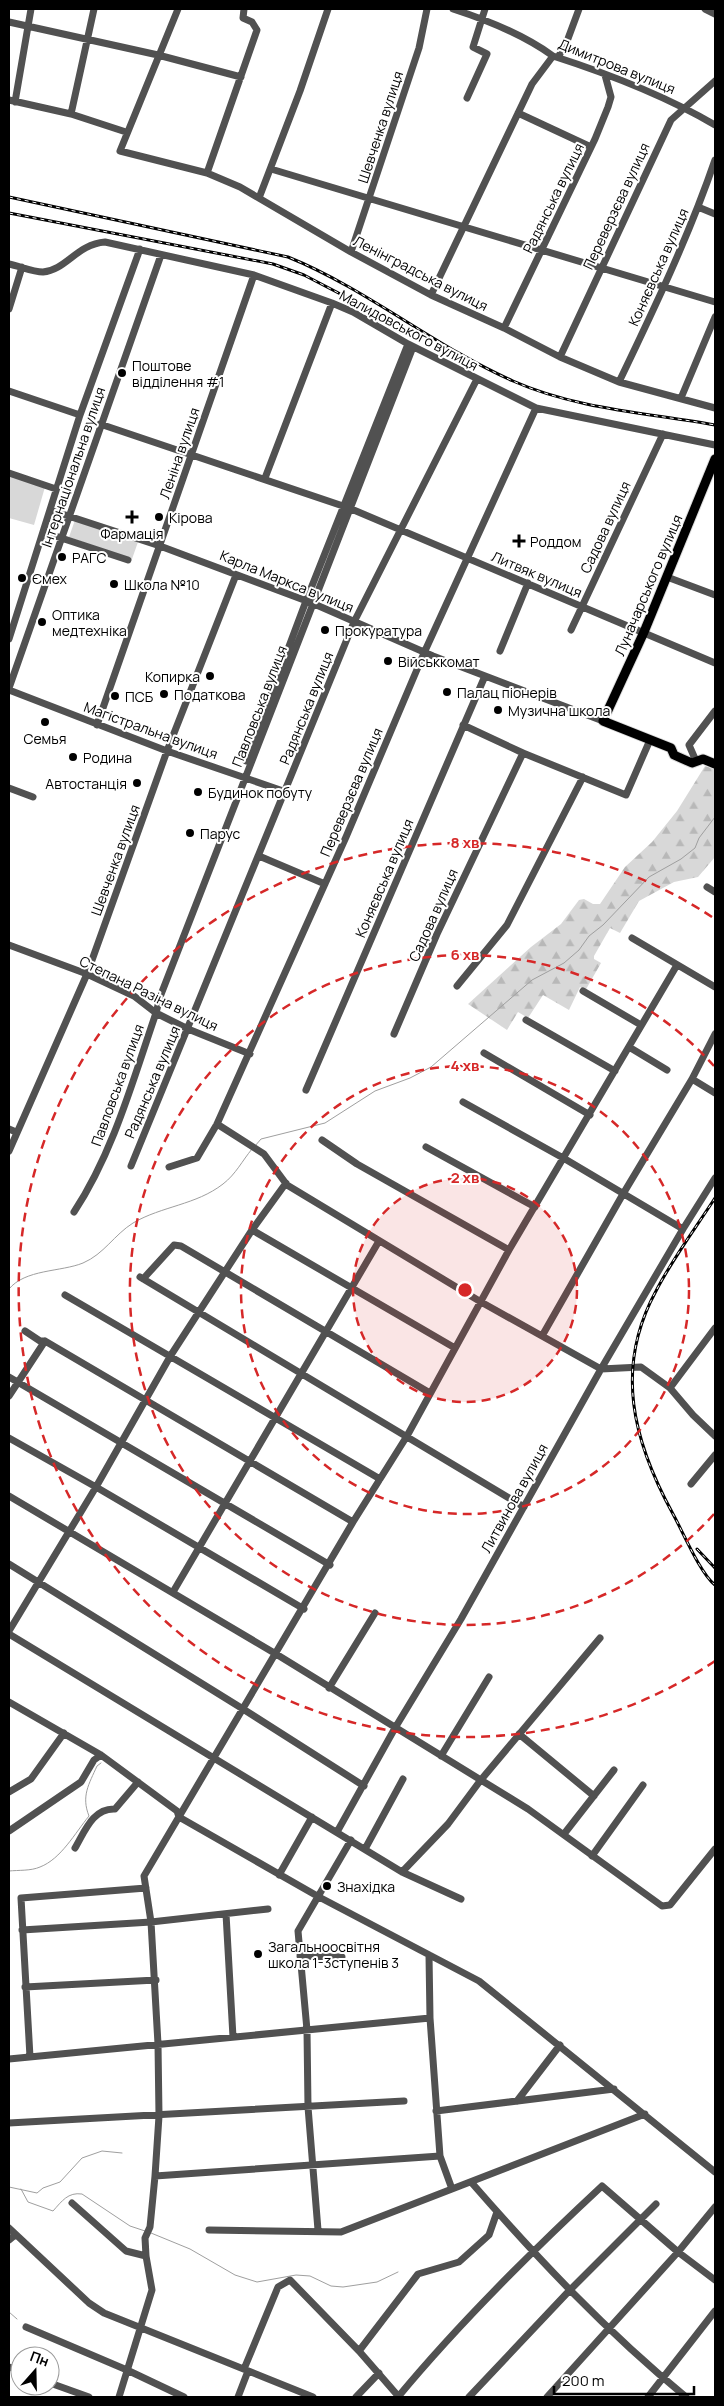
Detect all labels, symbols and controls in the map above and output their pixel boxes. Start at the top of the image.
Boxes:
street label: Димитрова вулиця [556,34,678,98]
street label: Шевченка вулиця [353,68,407,186]
street label: Переверзєва вулиця [578,139,654,273]
street label: Радянська вулиця [518,140,588,256]
street label: Коняєвська вулиця [623,205,693,329]
street label: Ленінградська вулиця [351,231,491,315]
street label: Малидовського вулиця [336,285,482,375]
place label: Поштове відділення #1 [132,356,224,391]
marker: Поштове відділення #1 [116,367,128,379]
street label: Інтернаціональна вулиця [37,384,109,550]
street label: Леніна вулиця [154,405,204,501]
street label: Садова вулиця [575,478,635,576]
place label: Кірова [169,508,212,527]
marker: Фармація [126,511,138,523]
marker: Кірова [153,511,165,523]
street label: Луначарського вулиця [610,511,686,659]
place label: Фармація [100,524,164,543]
place label: Роддом [530,532,581,551]
marker: Роддом [512,534,526,548]
street label: Карла Маркса вулиця [217,545,357,617]
street label: Литвяк вулиця [489,546,585,602]
place label: РАГС [72,548,106,567]
marker: РАГС [56,551,68,563]
place label: Ємех [32,569,68,588]
marker: Ємех [16,572,28,584]
place label: Школа №10 [124,575,200,594]
marker: Школа №10 [108,578,120,590]
place label: Оптика медтехніка [52,605,127,640]
marker: Оптика медтехніка [36,616,48,628]
place label: Прокуратура [335,621,422,640]
marker: Прокуратура [319,624,331,636]
street label: Павловська вулиця [227,643,291,769]
street label: Радянська вулиця [275,649,337,767]
place label: Військкомат [398,652,480,671]
marker: Військкомат [382,655,394,667]
place label: Копирка [145,667,200,686]
marker: Копирка [204,670,216,682]
place label: Палац піонерів [457,683,557,702]
place label: Податкова [174,685,246,704]
marker: Палац піонерів [441,686,453,698]
place label: ПСБ [125,687,154,706]
marker: Податкова [158,688,170,700]
marker: ПСБ [109,690,121,702]
street label: Магістральна вулиця [81,697,221,763]
place label: Музична школа [508,701,610,720]
marker: Музична школа [492,704,504,716]
marker: Семья [39,716,51,728]
street label: Переверзєва вулиця [315,725,387,859]
place label: Семья [24,729,66,748]
place label: Родина [83,748,132,767]
marker: Родина [67,751,79,763]
place label: Автостанція [45,774,127,793]
marker: Автостанція [131,777,143,789]
place label: Будинок побуту [208,783,313,802]
marker: Будинок побуту [192,786,204,798]
street label: Шевченка вулиця [86,802,144,918]
street label: Коняєвська вулиця [350,816,418,940]
place label: Парус [200,824,241,843]
marker: Парус [184,827,196,839]
text: 8 хв [451,832,479,853]
street label: Садова вулиця [404,866,462,964]
text: 6 хв [450,944,480,965]
street label: Степана Разіна вулиця [76,951,222,1035]
street label: Павловська вулиця [86,1021,148,1149]
street label: Радянська вулиця [120,1023,184,1141]
text: 4 хв [451,1055,479,1076]
text: 2 хв [451,1167,479,1188]
centre of rings [456,1281,474,1299]
street label: Литвинова вулиця [476,1440,552,1556]
place label: Знахідка [337,1877,395,1896]
marker: Знахідка [321,1880,333,1892]
place label: Загальноосвiтня школа 1-3ступенiв 3 [268,1937,399,1972]
marker: Загальноосвiтня школа 1-3ступенiв 3 [252,1948,264,1960]
north arrow [10,2346,60,2396]
text: Пн [28,2346,52,2370]
scale bar [554,2364,694,2396]
text: 200 m [562,2370,605,2391]

